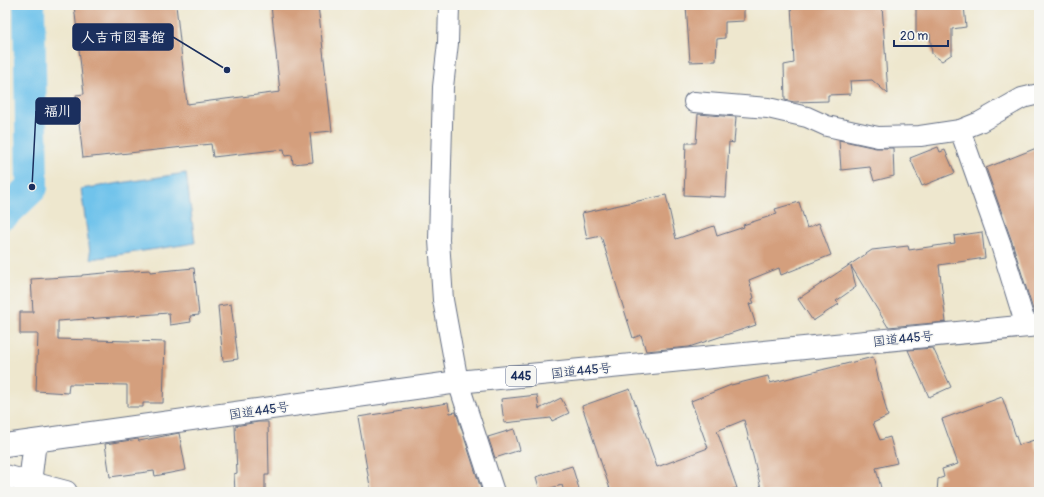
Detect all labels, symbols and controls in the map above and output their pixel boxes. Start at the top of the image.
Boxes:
scale bar [894,22,948,48]
callout: 人吉市図書館 [73,24,173,50]
text: 人吉市図書館 [81,29,165,46]
text: 20 m [900,29,929,44]
callout: 福川 [36,98,80,124]
text: 福川 [44,103,72,120]
street label: 国道445号 [872,328,934,350]
street label: 国道445号 [550,360,612,382]
road number: 445 [506,366,536,386]
street label: 国道445号 [228,399,291,423]

